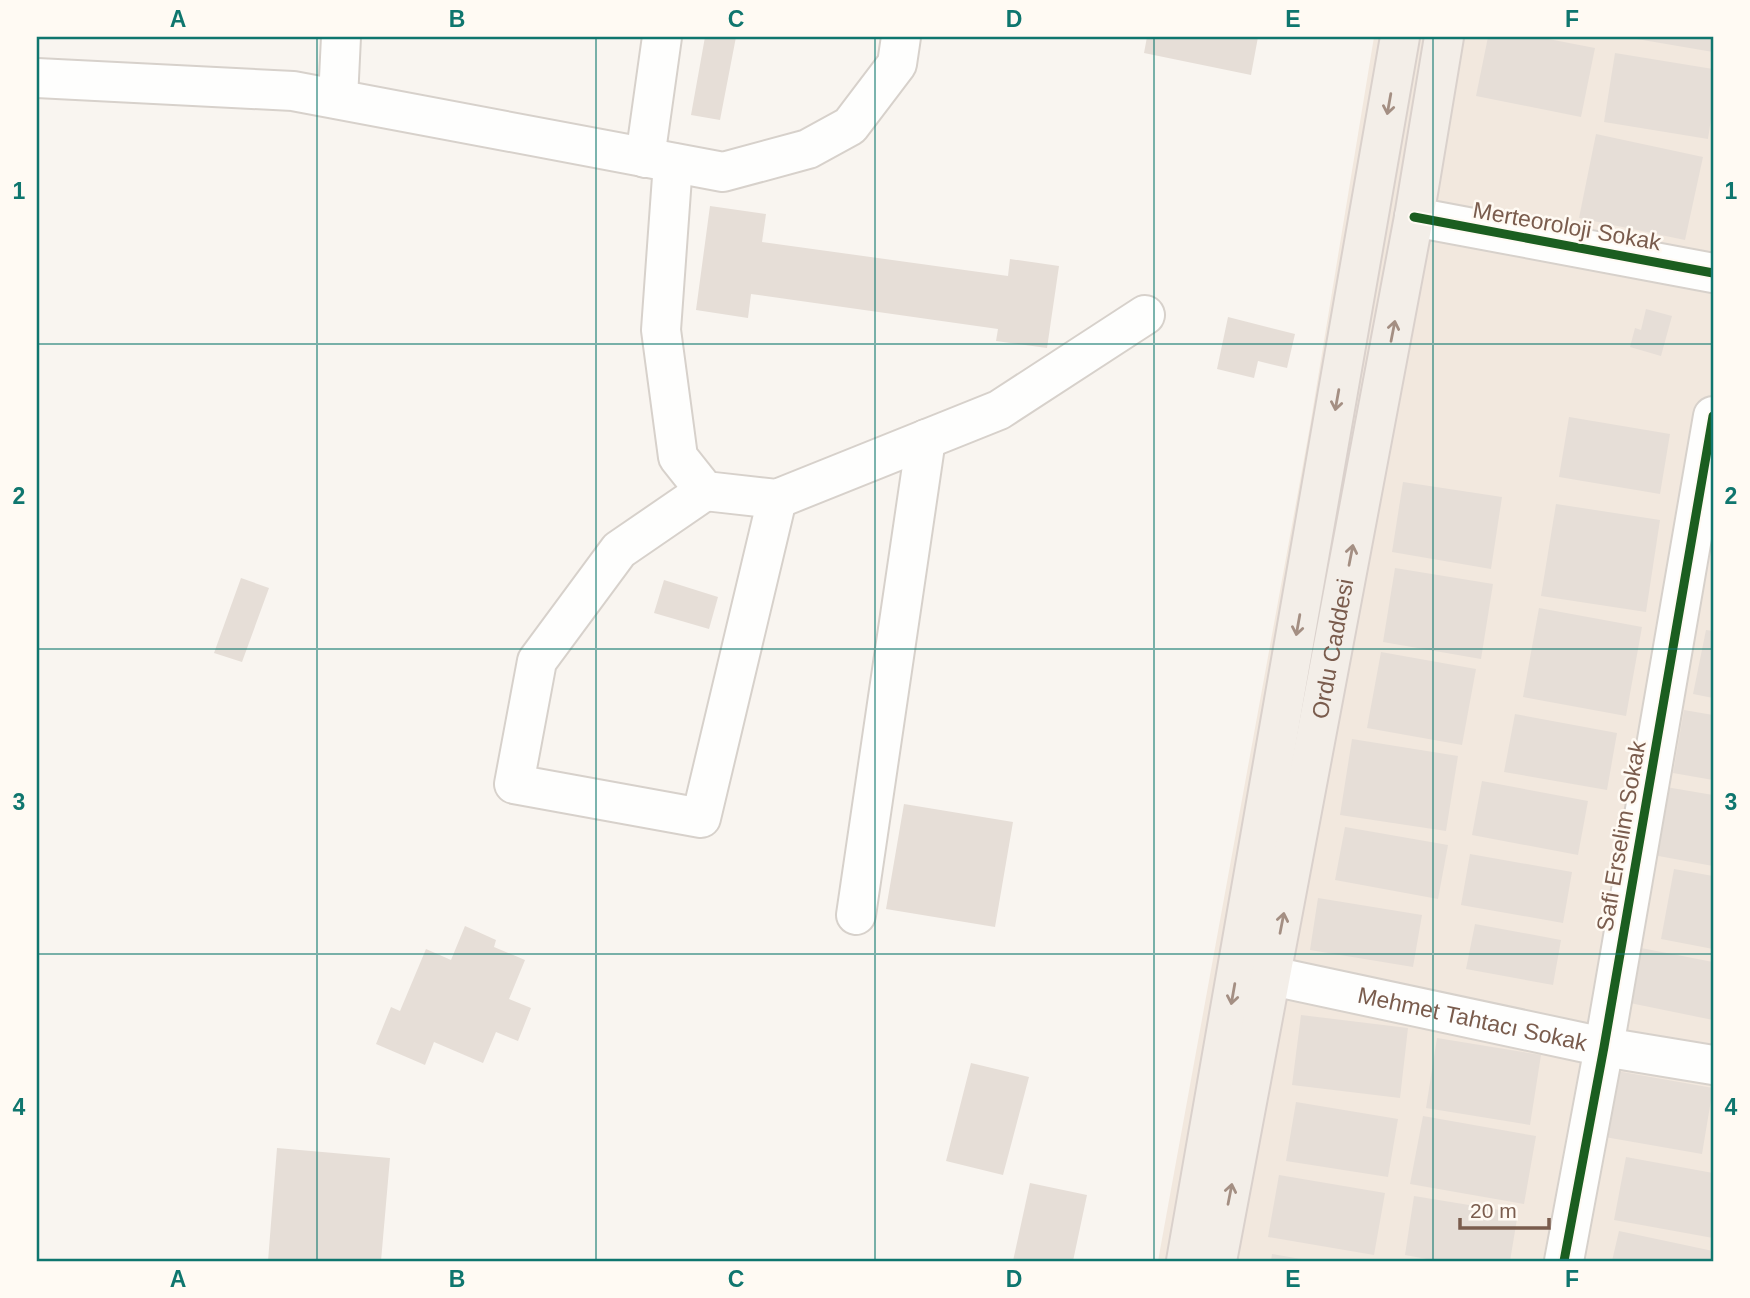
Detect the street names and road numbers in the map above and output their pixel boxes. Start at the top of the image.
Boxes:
street label: Merteoroloji Sokak [1471,197,1664,255]
street label: Ordu Caddesi [1307,577,1358,721]
street label: Safi Erselim Sokak [1591,738,1651,933]
street label: Mehmet Tahtacı Sokak [1356,982,1590,1056]

